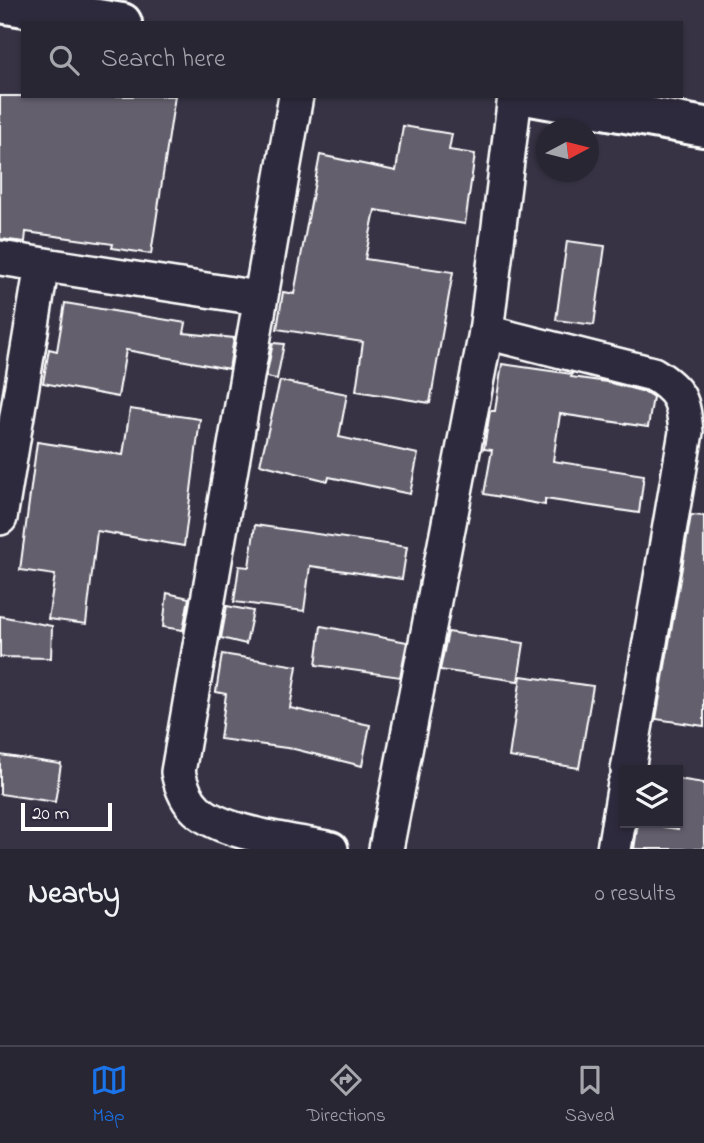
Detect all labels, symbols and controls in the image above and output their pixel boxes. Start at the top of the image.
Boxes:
search box [21,21,683,98]
icon: search [45,41,83,79]
text: Search here [101,41,226,79]
north arrow [536,119,599,182]
map controls [620,765,683,828]
button: layers [620,765,683,828]
scale bar [21,800,112,832]
text: 20 m [32,801,69,828]
text: Nearby [28,873,120,917]
text: 0 results [595,878,676,911]
tab: Map [90,1061,128,1130]
tab: Directions [307,1061,386,1130]
tab: Saved [565,1061,614,1130]

